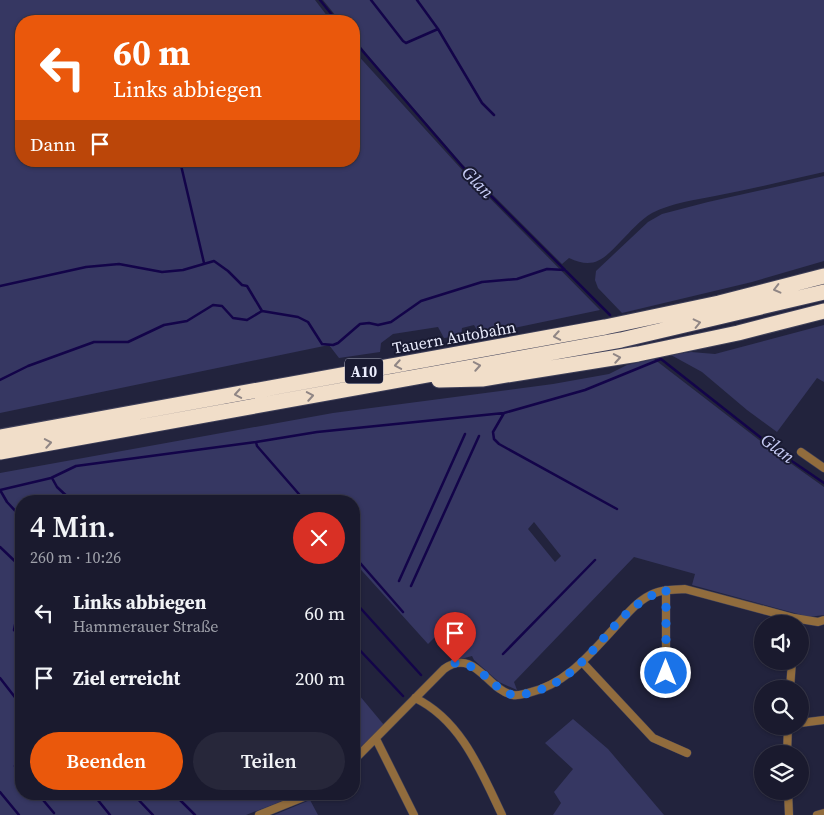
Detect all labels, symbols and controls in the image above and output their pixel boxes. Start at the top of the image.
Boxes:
text: 60 m [113,29,190,77]
icon: left [30,35,95,100]
text: Links abbiegen [113,74,262,104]
icon: arrive [86,130,114,158]
text: Dann [30,131,76,157]
water label: Glan [456,160,500,204]
one-way arrow [773,283,782,294]
street label: Tauern Autobahn [391,315,518,359]
one-way arrow [692,318,701,329]
one-way arrow [553,330,562,341]
one-way arrow [612,354,621,364]
road number: A10 [345,358,383,384]
one-way arrow [393,360,402,370]
one-way arrow [473,361,482,371]
one-way arrow [233,389,242,399]
one-way arrow [306,392,315,402]
water label: Glan [756,427,800,469]
one-way arrow [44,439,52,449]
text: 4 Min. [30,506,116,547]
button: close [293,512,345,564]
text: 260 m · 10:26 [30,546,121,568]
text: Links abbiegen [73,589,206,615]
icon: left [30,599,58,627]
text: 60 m [304,600,345,626]
pin [434,612,476,663]
text: Hammerauer Straße [73,615,219,637]
map controls [754,615,809,800]
button: sound [754,615,809,670]
icon: arrive [441,619,469,647]
position arrow [639,646,691,698]
icon: arrive [30,664,58,692]
text: Ziel erreicht [73,665,180,691]
text: 200 m [295,665,345,691]
button: search [754,680,809,735]
button: Beenden [30,732,183,790]
button: Teilen [193,732,345,790]
button: layers [754,745,809,800]

